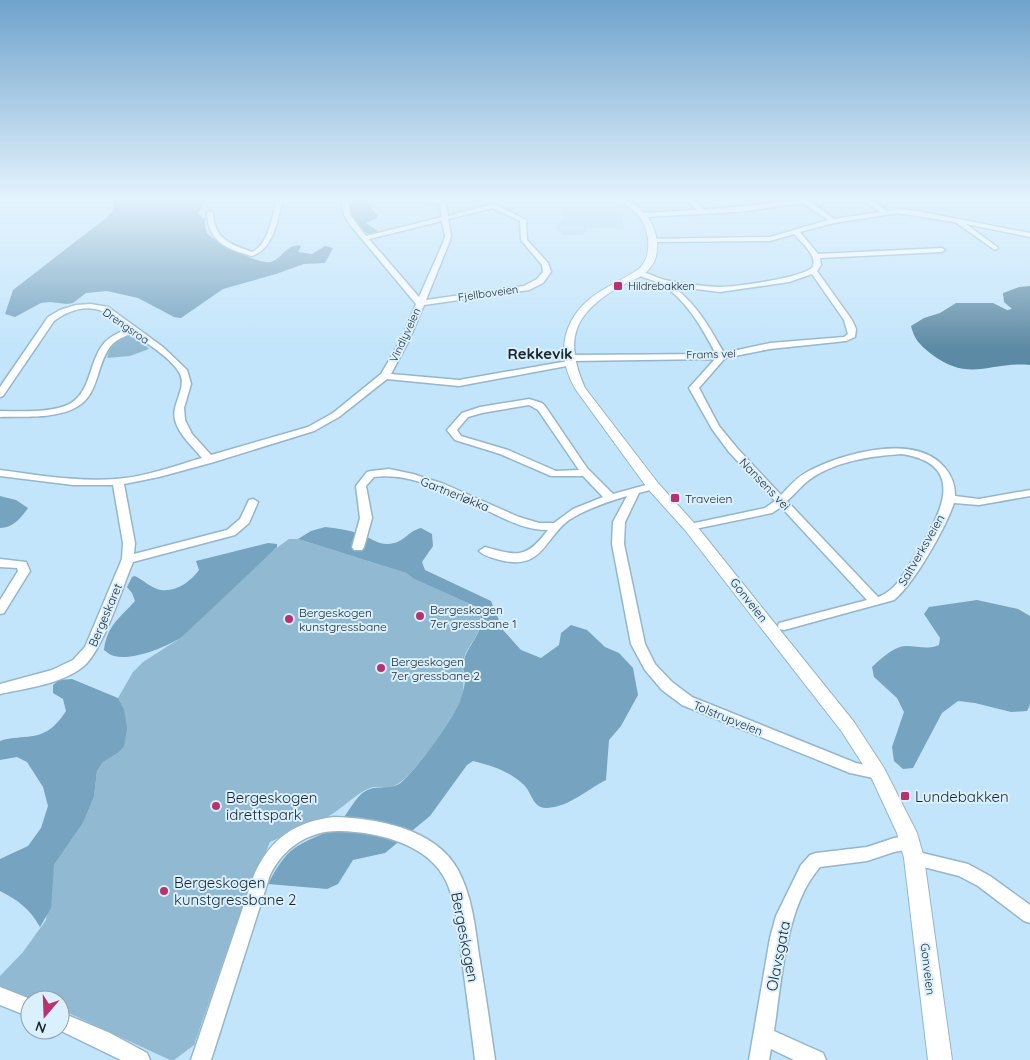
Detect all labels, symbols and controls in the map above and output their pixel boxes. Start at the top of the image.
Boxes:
place label: Hildrebakken [628,279,695,293]
marker: Hildrebakken [612,280,624,292]
street label: Fjellboveien [457,282,519,304]
street label: Drengsroa [100,305,152,347]
street label: Vindlyveien [386,306,424,364]
district label: Rekkevik [507,344,573,363]
street label: Frams vei [686,346,736,362]
street label: Nansens vei [736,455,794,513]
street label: Gartnerløkka [418,473,492,515]
place label: Traveien [685,491,732,506]
marker: Traveien [669,492,681,504]
street label: Saltverksveien [895,512,947,588]
street label: Gonveien [727,575,771,625]
street label: Bergeskaret [85,581,125,649]
place label: Bergeskogen 7er gressbane 1 [430,602,517,631]
place label: Bergeskogen kunstgressbane [299,605,387,634]
marker: Bergeskogen 7er gressbane 1 [414,610,426,622]
marker: Bergeskogen kunstgressbane [283,613,295,625]
place label: Bergeskogen 7er gressbane 2 [391,654,480,683]
marker: Bergeskogen 7er gressbane 2 [375,662,387,674]
street label: Tolstrupveien [691,697,765,739]
place label: Lundebakken [915,787,1009,806]
place label: Bergeskogen idrettspark [226,788,317,824]
marker: Lundebakken [899,790,911,802]
marker: Bergeskogen idrettspark [210,800,222,812]
place label: Bergeskogen kunstgressbane 2 [174,873,296,909]
marker: Bergeskogen kunstgressbane 2 [158,885,170,897]
street label: Bergeskogen [447,890,483,984]
street label: Olavsgata [762,919,794,993]
street label: Gonveien [917,942,939,996]
north arrow [20,990,70,1040]
text: N [33,1017,49,1037]

